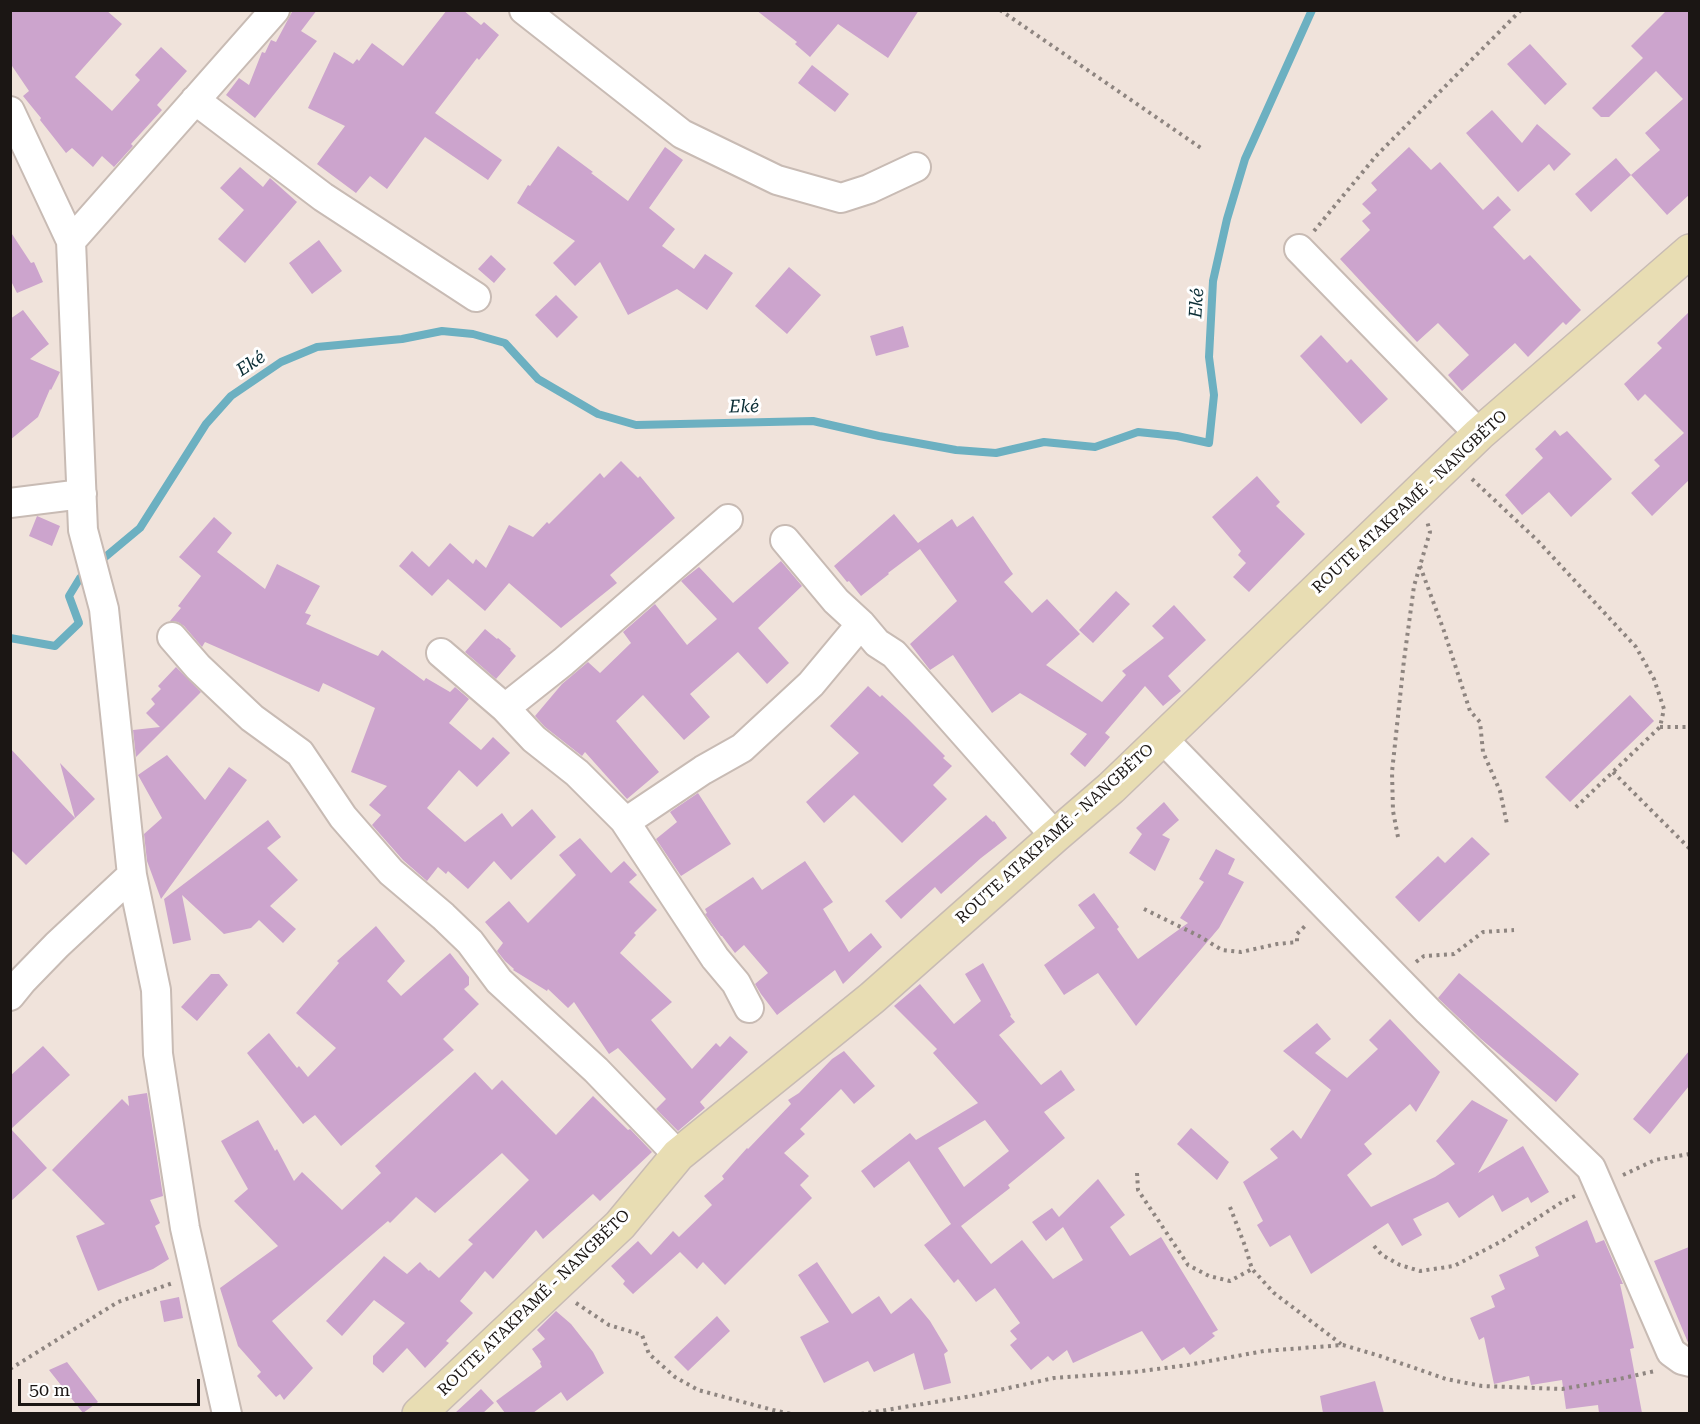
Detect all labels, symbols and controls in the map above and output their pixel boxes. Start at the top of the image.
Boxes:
water label: Eké [1185,287,1209,319]
water label: Eké [232,347,270,381]
water label: Eké [729,396,759,418]
street label: ROUTE ATAKPAMÉ - NANGBÉTO [1309,406,1511,598]
street label: ROUTE ATAKPAMÉ - NANGBÉTO [952,740,1158,928]
street label: ROUTE ATAKPAMÉ - NANGBÉTO [434,1206,634,1400]
scale bar [21,1367,202,1405]
text: 50 m [29,1379,70,1400]

